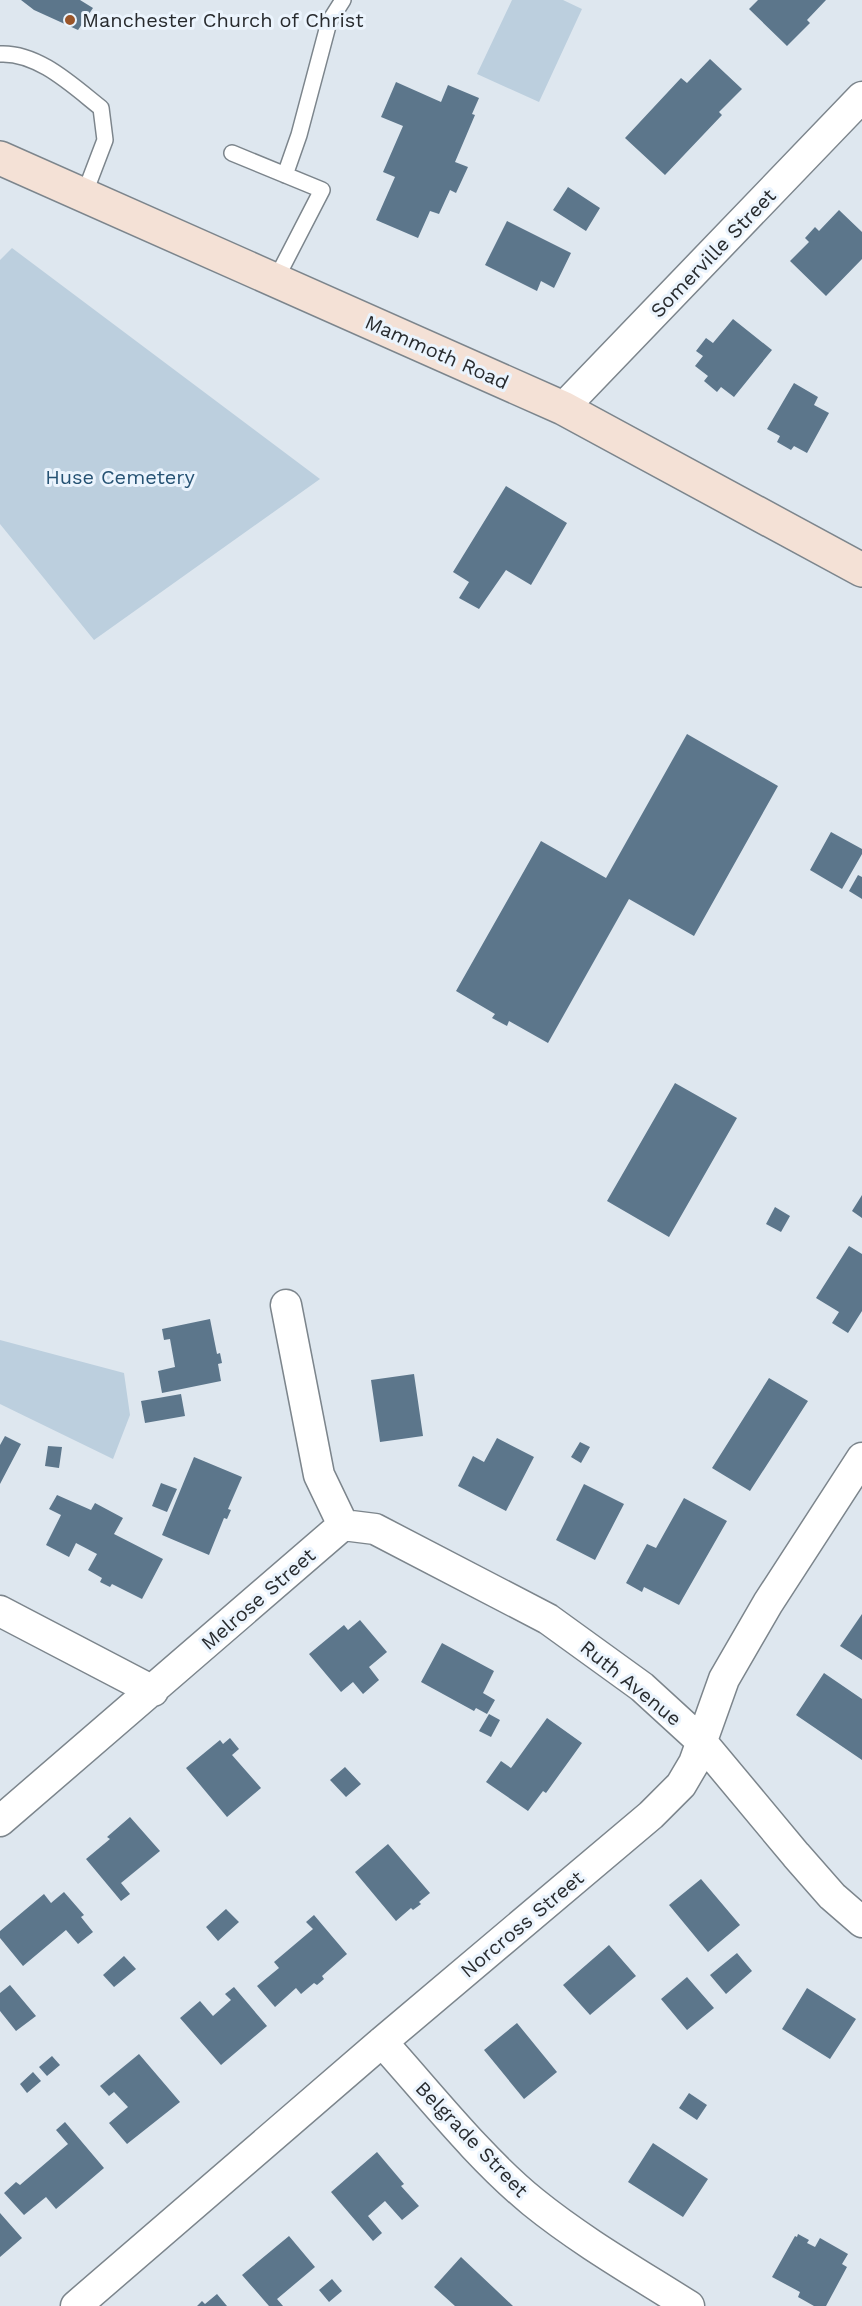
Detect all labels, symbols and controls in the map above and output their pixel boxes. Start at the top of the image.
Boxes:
place label: Manchester Church of Christ [82,8,364,32]
marker: Manchester Church of Christ [63,13,77,27]
street label: Somerville Street [645,183,781,323]
street label: Mammoth Road [361,310,513,394]
park label: Huse Cemetery [45,465,196,489]
street label: Melrose Street [196,1542,320,1655]
street label: Ruth Avenue [576,1635,686,1731]
street label: Norcross Street [455,1865,589,1983]
street label: Belgrade Street [411,2076,534,2202]

